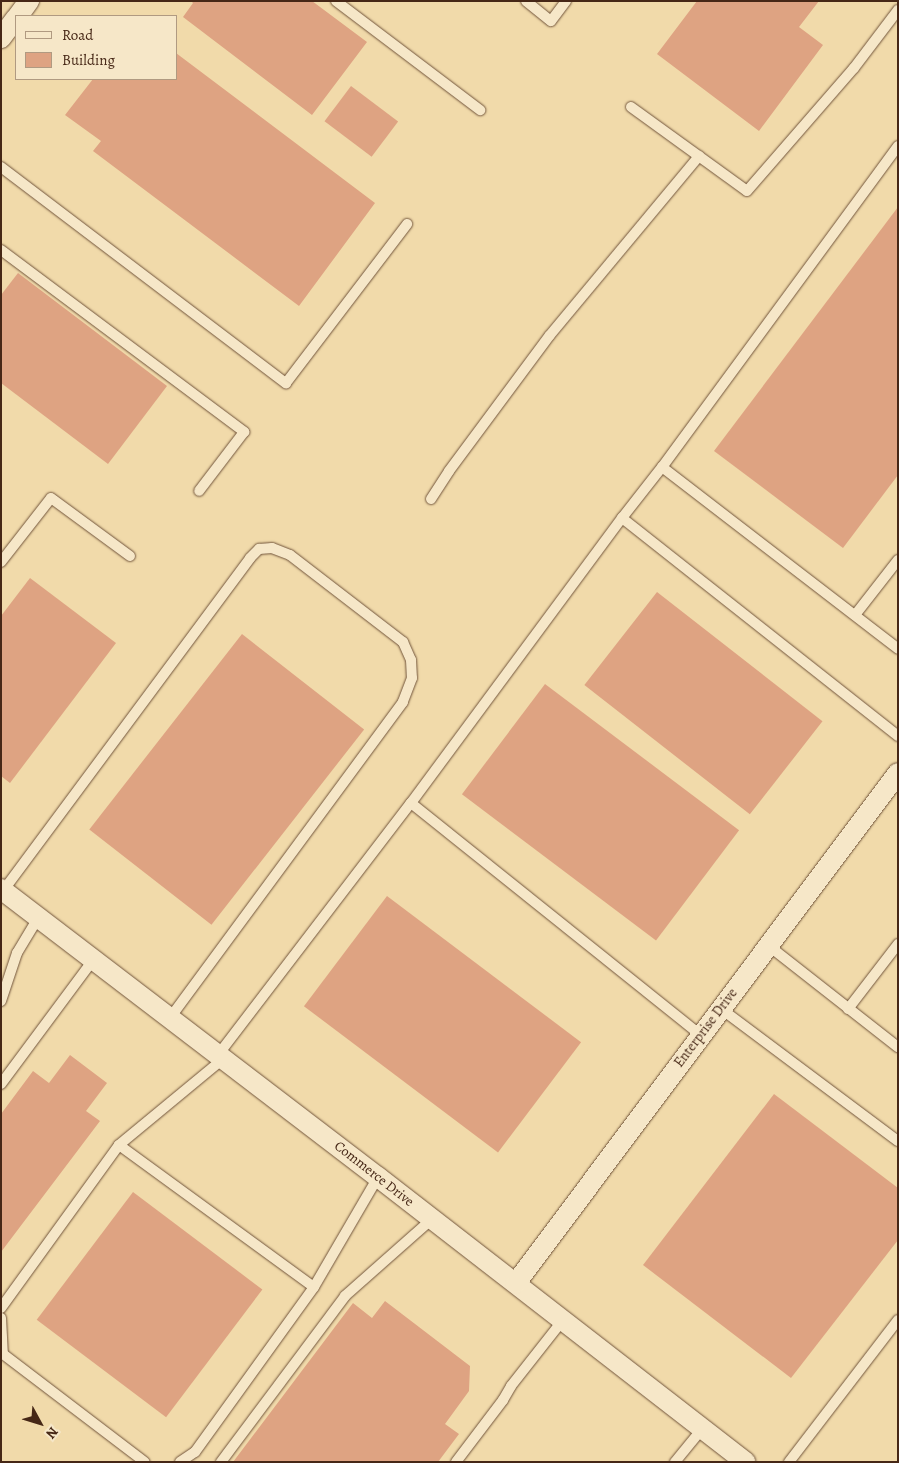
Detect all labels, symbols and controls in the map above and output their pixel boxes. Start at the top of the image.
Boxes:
legend [15,15,178,80]
text: Road [62,25,93,45]
text: Building [62,50,115,70]
street label: Enterprise Drive [671,985,741,1071]
street label: Commerce Drive [331,1138,417,1210]
north arrow [15,1398,65,1448]
text: N [41,1423,63,1443]

